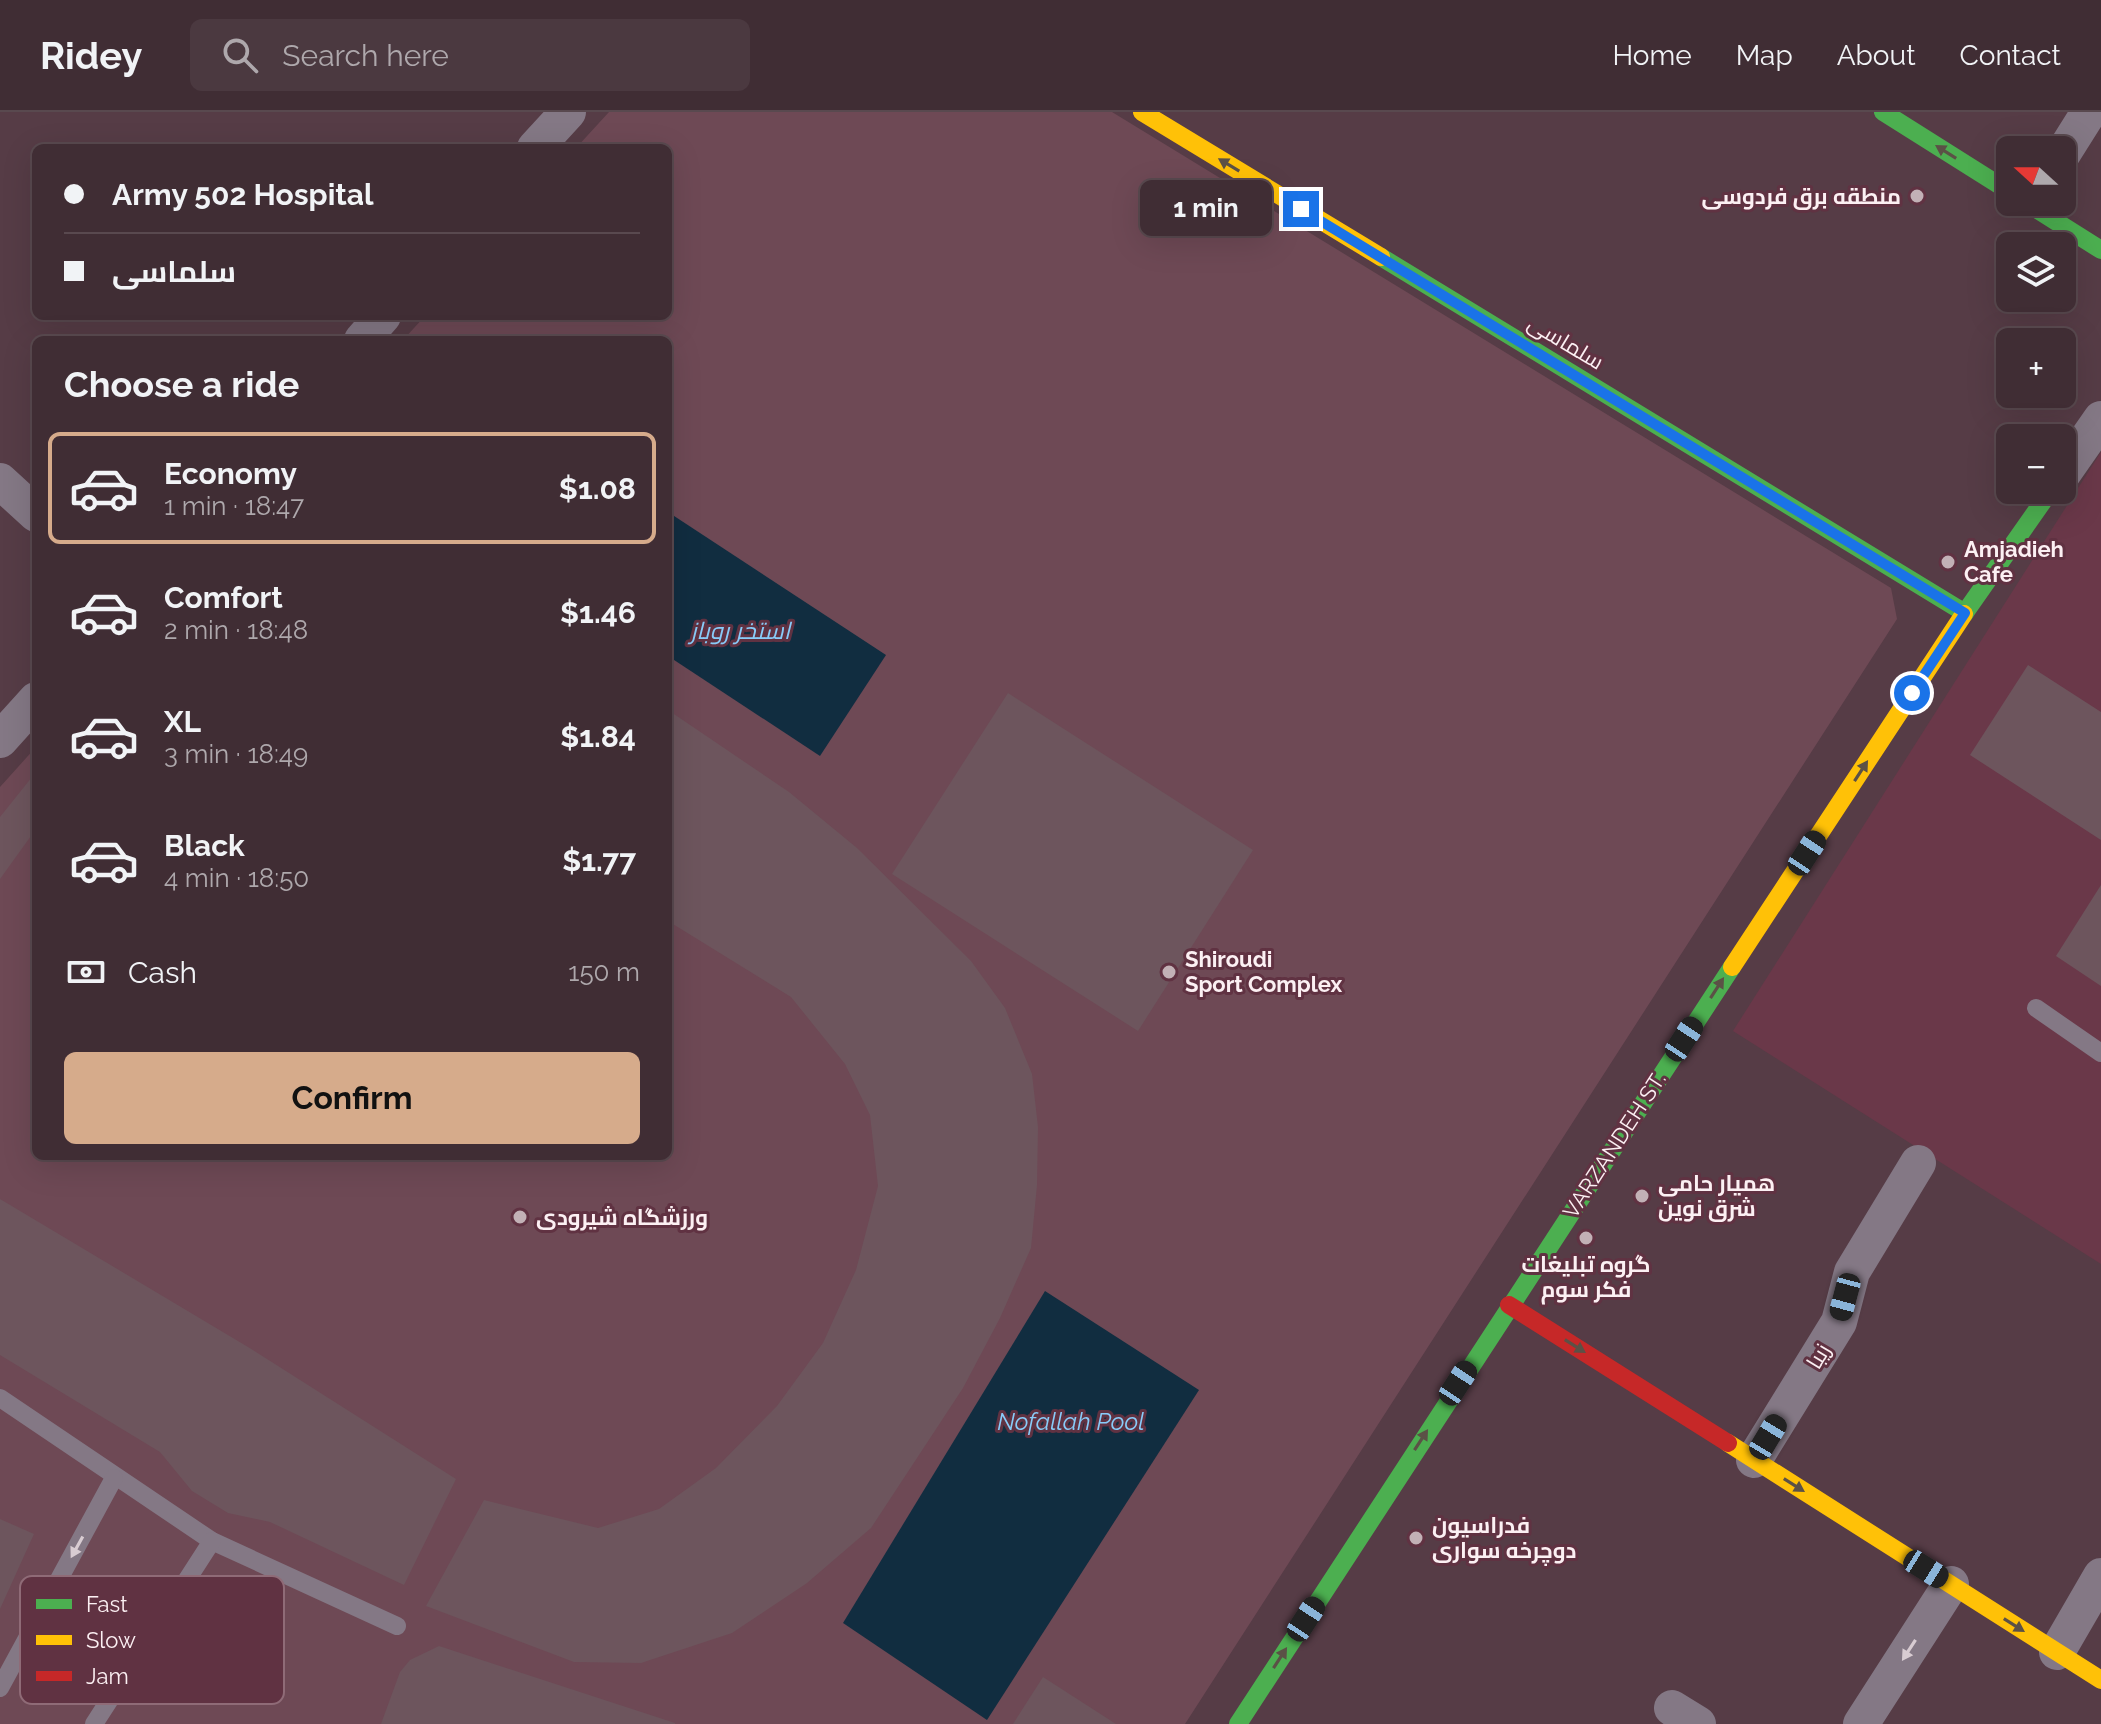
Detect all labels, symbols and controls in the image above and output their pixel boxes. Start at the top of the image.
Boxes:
search box [190,19,750,91]
text: Ridey [40,33,142,78]
icon: search [218,33,262,77]
text: Search here [282,38,449,73]
text: Home [1612,39,1692,72]
text: Map [1736,39,1793,72]
text: About [1837,39,1916,72]
text: Contact [1960,39,2061,72]
north arrow [1996,136,2076,216]
map controls [1996,136,2076,504]
one-way arrow [1936,145,1957,160]
one-way arrow [1218,158,1240,172]
text: Army 502 Hospital [112,177,374,212]
callout: 1 min [1141,181,1273,237]
place label: منطقه برق فردوسی [1701,183,1901,210]
marker: منطقه برق فردوسی [1908,187,1926,205]
route end [1283,191,1319,227]
text: 1 min [1173,193,1239,223]
button: layers [1996,232,2076,312]
text: سلماسی [112,254,236,289]
street label: سلماسی [1523,309,1609,376]
button: + [1996,328,2076,408]
text: Choose a ride [64,363,299,405]
button: − [1996,424,2076,504]
icon: car [68,452,140,524]
text: Economy [164,456,297,491]
text: $1.08 [559,471,636,506]
text: 1 min · 18:47 [164,491,304,521]
place label: Amjadieh Cafe [1964,536,2064,587]
marker: Amjadieh Cafe [1939,553,1957,571]
icon: car [68,576,140,648]
text: Comfort [164,580,283,615]
text: $1.46 [560,595,636,630]
text: 2 min · 18:48 [164,615,308,645]
water label: استخر روباز [687,616,793,645]
route start [1894,675,1930,711]
icon: car [68,700,140,772]
text: XL [164,704,201,739]
text: $1.84 [560,719,636,754]
text: 3 min · 18:49 [164,739,308,769]
one-way arrow [1853,761,1868,782]
icon: car [68,824,140,896]
car [1784,826,1830,880]
text: Black [164,828,245,863]
text: $1.77 [562,843,636,878]
text: 4 min · 18:50 [164,863,309,893]
place label: Shiroudi Sport Complex [1185,946,1342,997]
icon: cash [64,950,108,994]
text: Cash [128,955,197,990]
text: 150 m [568,957,640,987]
marker: Shiroudi Sport Complex [1160,963,1178,981]
one-way arrow [1710,978,1725,999]
car [1661,1012,1707,1066]
button: Confirm [64,1052,640,1144]
street label: VARZANDEH ST. [1557,1067,1671,1223]
place label: همیار حامی شرق نوین [1658,1170,1775,1222]
marker: همیار حامی شرق نوین [1633,1187,1651,1205]
place label: ورزشگاه شیرودی [536,1204,708,1231]
marker: ورزشگاه شیرودی [511,1208,529,1226]
marker: گروه تبلیغات فکر سوم [1577,1229,1595,1247]
place label: گروه تبلیغات فکر سوم [1522,1251,1650,1305]
car [1827,1271,1863,1323]
one-way arrow [1564,1339,1586,1353]
street label: زیبا [1801,1339,1835,1373]
car [1435,1356,1481,1410]
water label: Nofallah Pool [997,1407,1145,1436]
car [1745,1410,1791,1464]
one-way arrow [1414,1429,1428,1451]
one-way arrow [1784,1478,1805,1493]
place label: فدراسیون دوچرخه سواری [1432,1512,1577,1566]
marker: فدراسیون دوچرخه سواری [1407,1529,1425,1547]
one-way arrow [70,1535,84,1558]
car [1899,1546,1953,1592]
legend [20,1576,284,1704]
text: Fast [86,1591,128,1617]
car [1283,1592,1329,1646]
one-way arrow [2003,1617,2025,1631]
text: Slow [86,1627,136,1653]
one-way arrow [1902,1639,1916,1661]
one-way arrow [1273,1648,1288,1669]
text: Jam [86,1663,129,1689]

